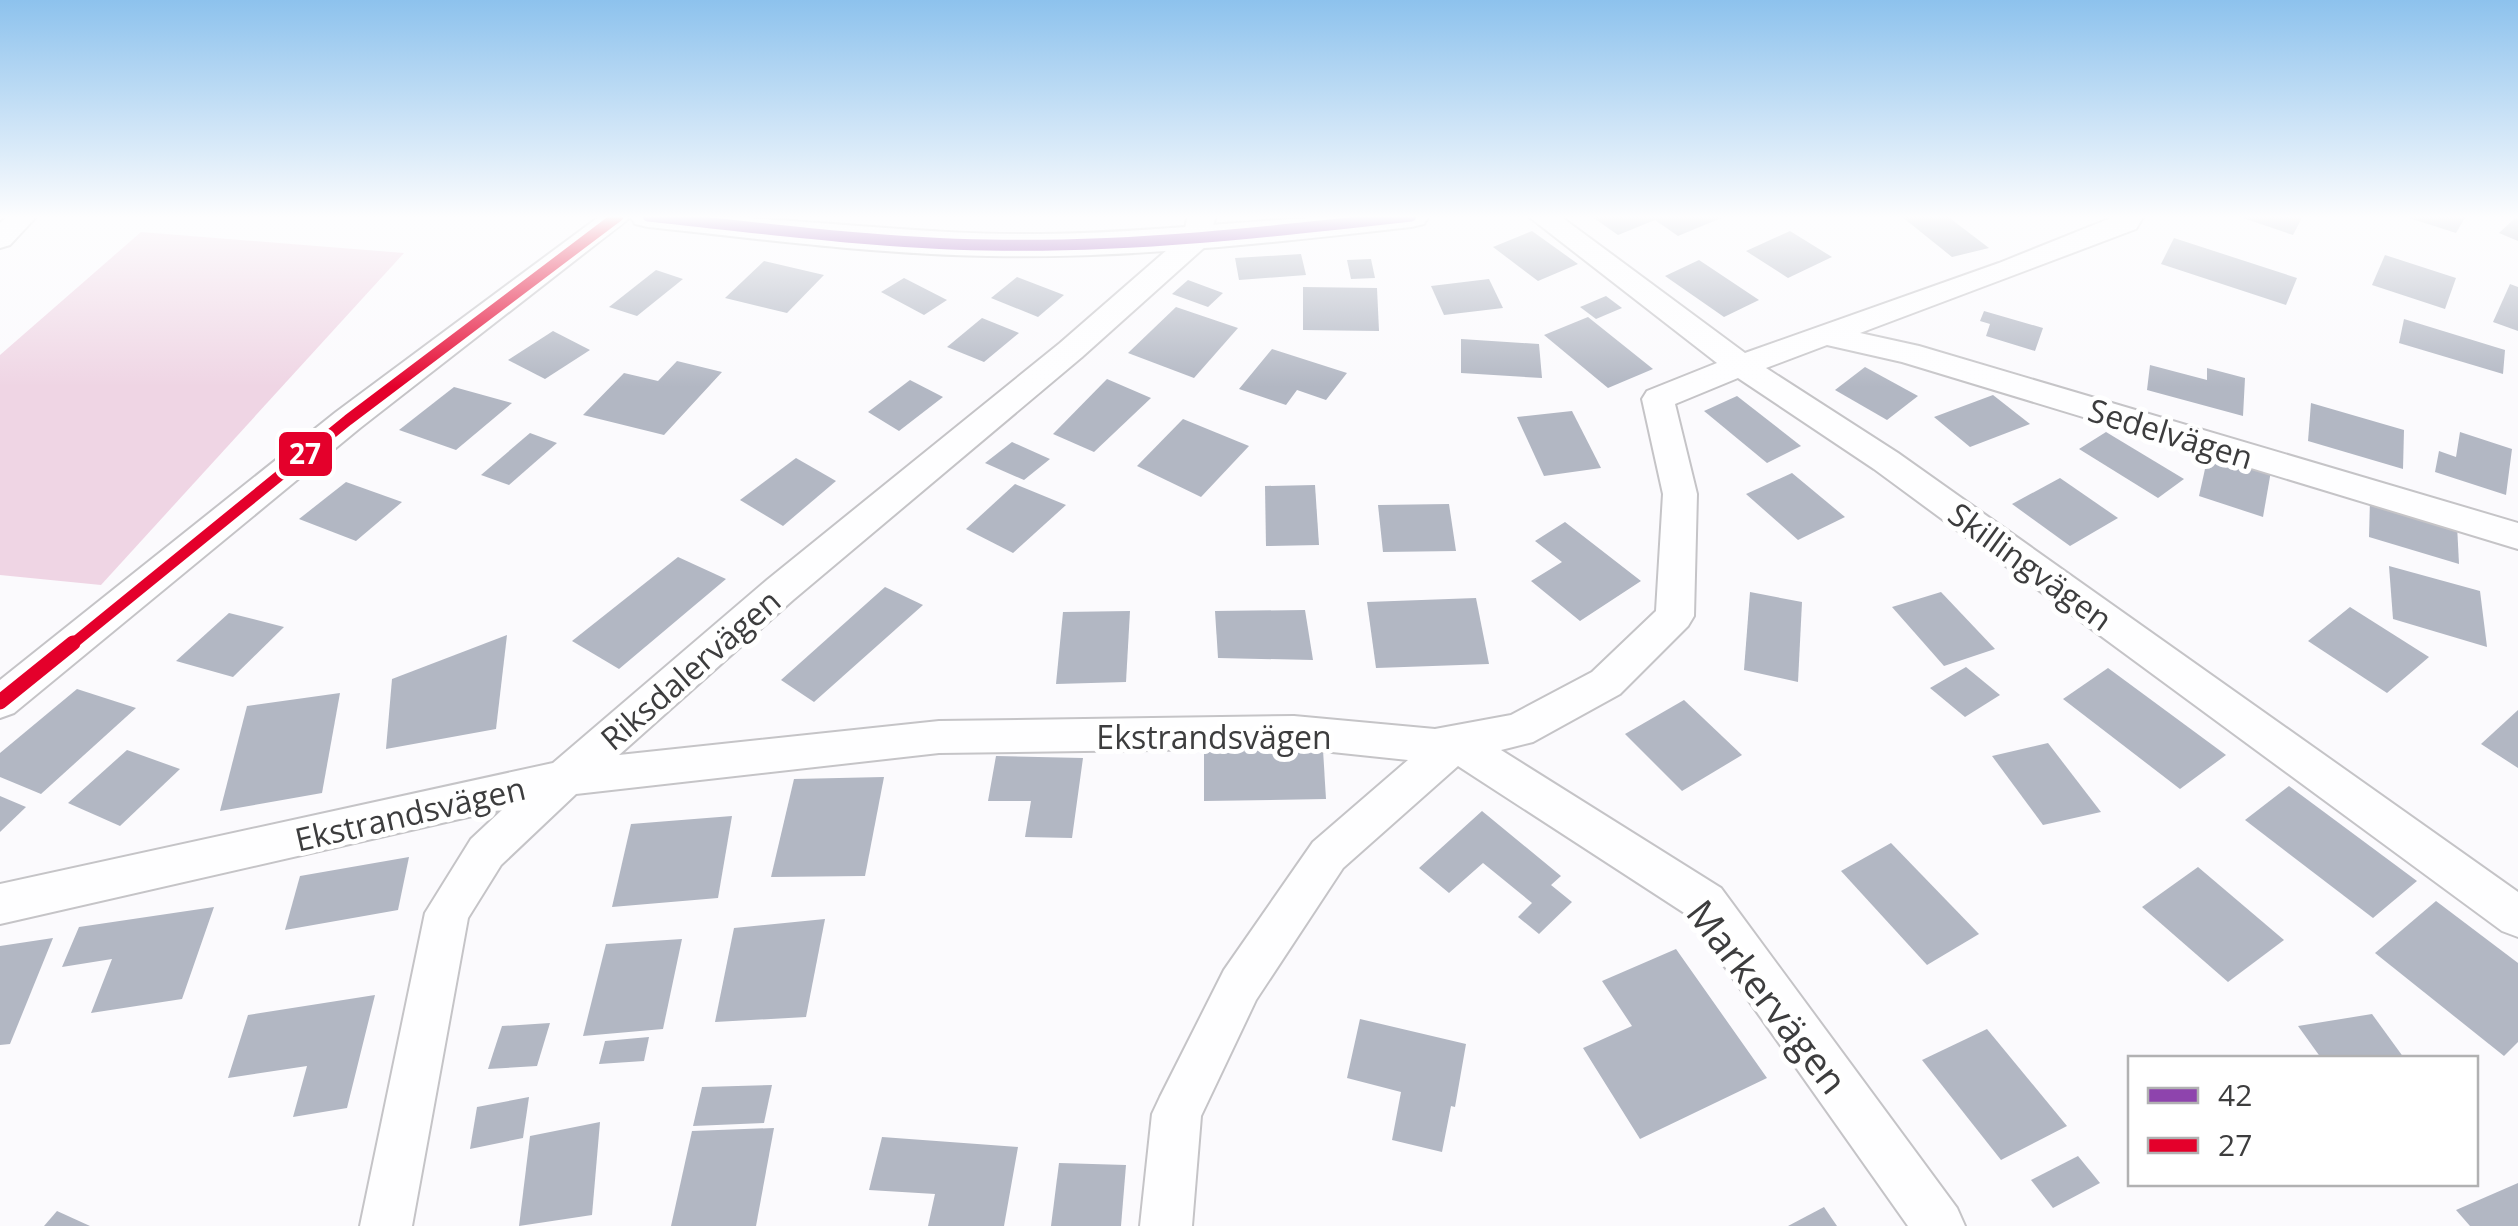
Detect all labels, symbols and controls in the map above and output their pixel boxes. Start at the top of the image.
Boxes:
street label: Sedelvägen [2083,388,2259,478]
line badge: 27 [277,430,334,478]
text: 27 [289,434,321,472]
street label: Skillingvägen [1941,492,2121,640]
street label: Riksdalervägen [591,579,789,759]
street label: Ekstrandsvägen [1096,715,1332,758]
street label: Ekstrandsvägen [291,766,529,860]
street label: Markervägen [1676,888,1860,1104]
legend [2128,1056,2478,1186]
text: 42 [2218,1074,2252,1115]
text: 27 [2218,1124,2252,1165]

